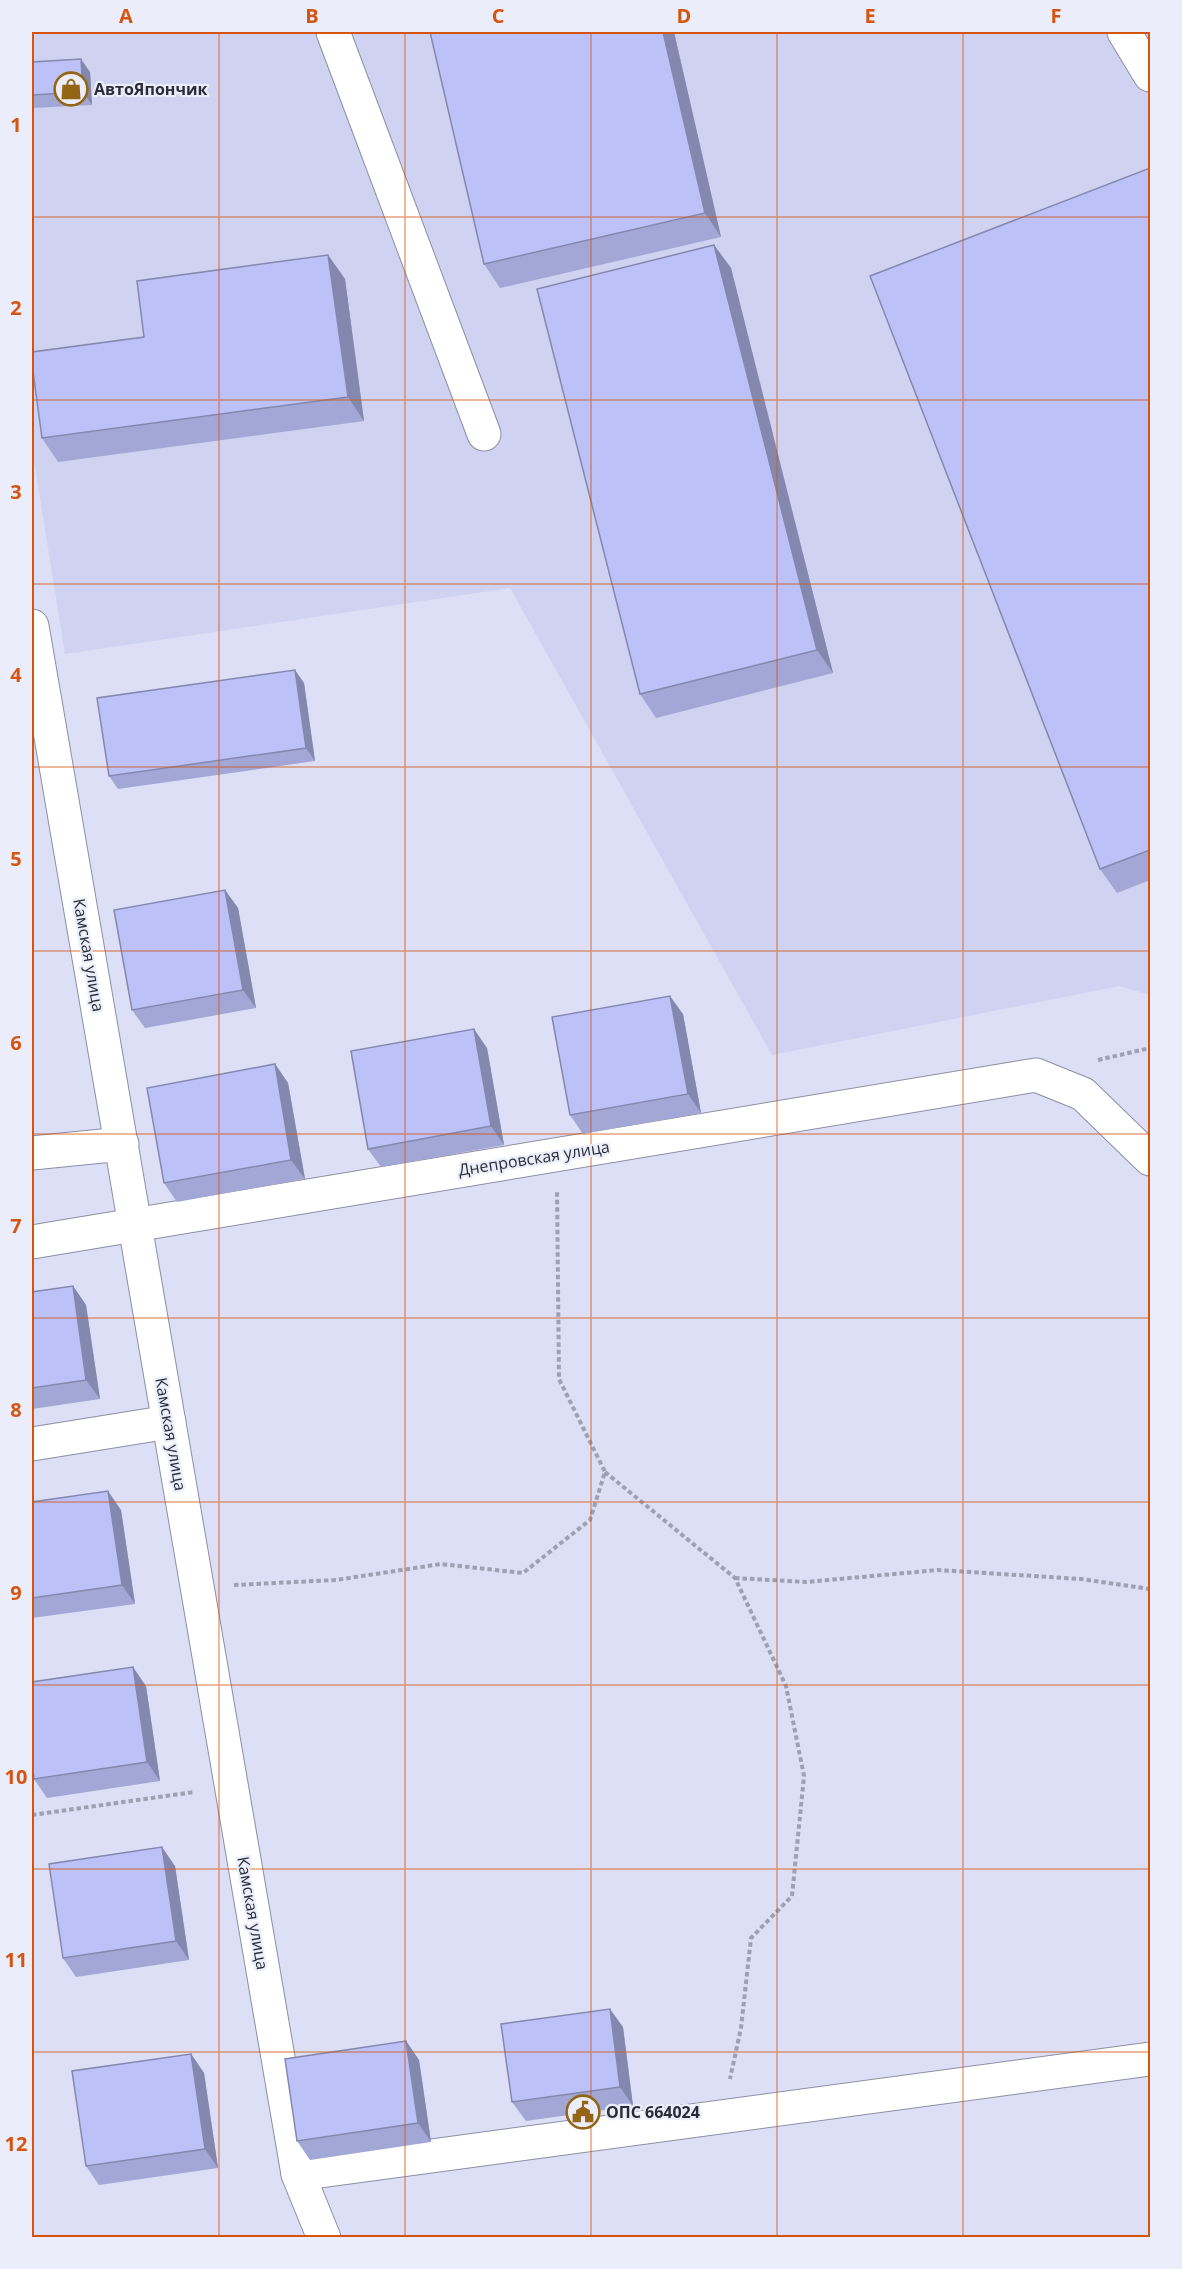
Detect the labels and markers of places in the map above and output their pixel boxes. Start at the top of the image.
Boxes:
shop icon: АвтоЯпончик [53,71,89,107]
place label: АвтоЯпончик [94,78,207,100]
public building icon: ОПС 664024 [565,2094,601,2130]
place label: ОПС 664024 [606,2101,700,2123]

